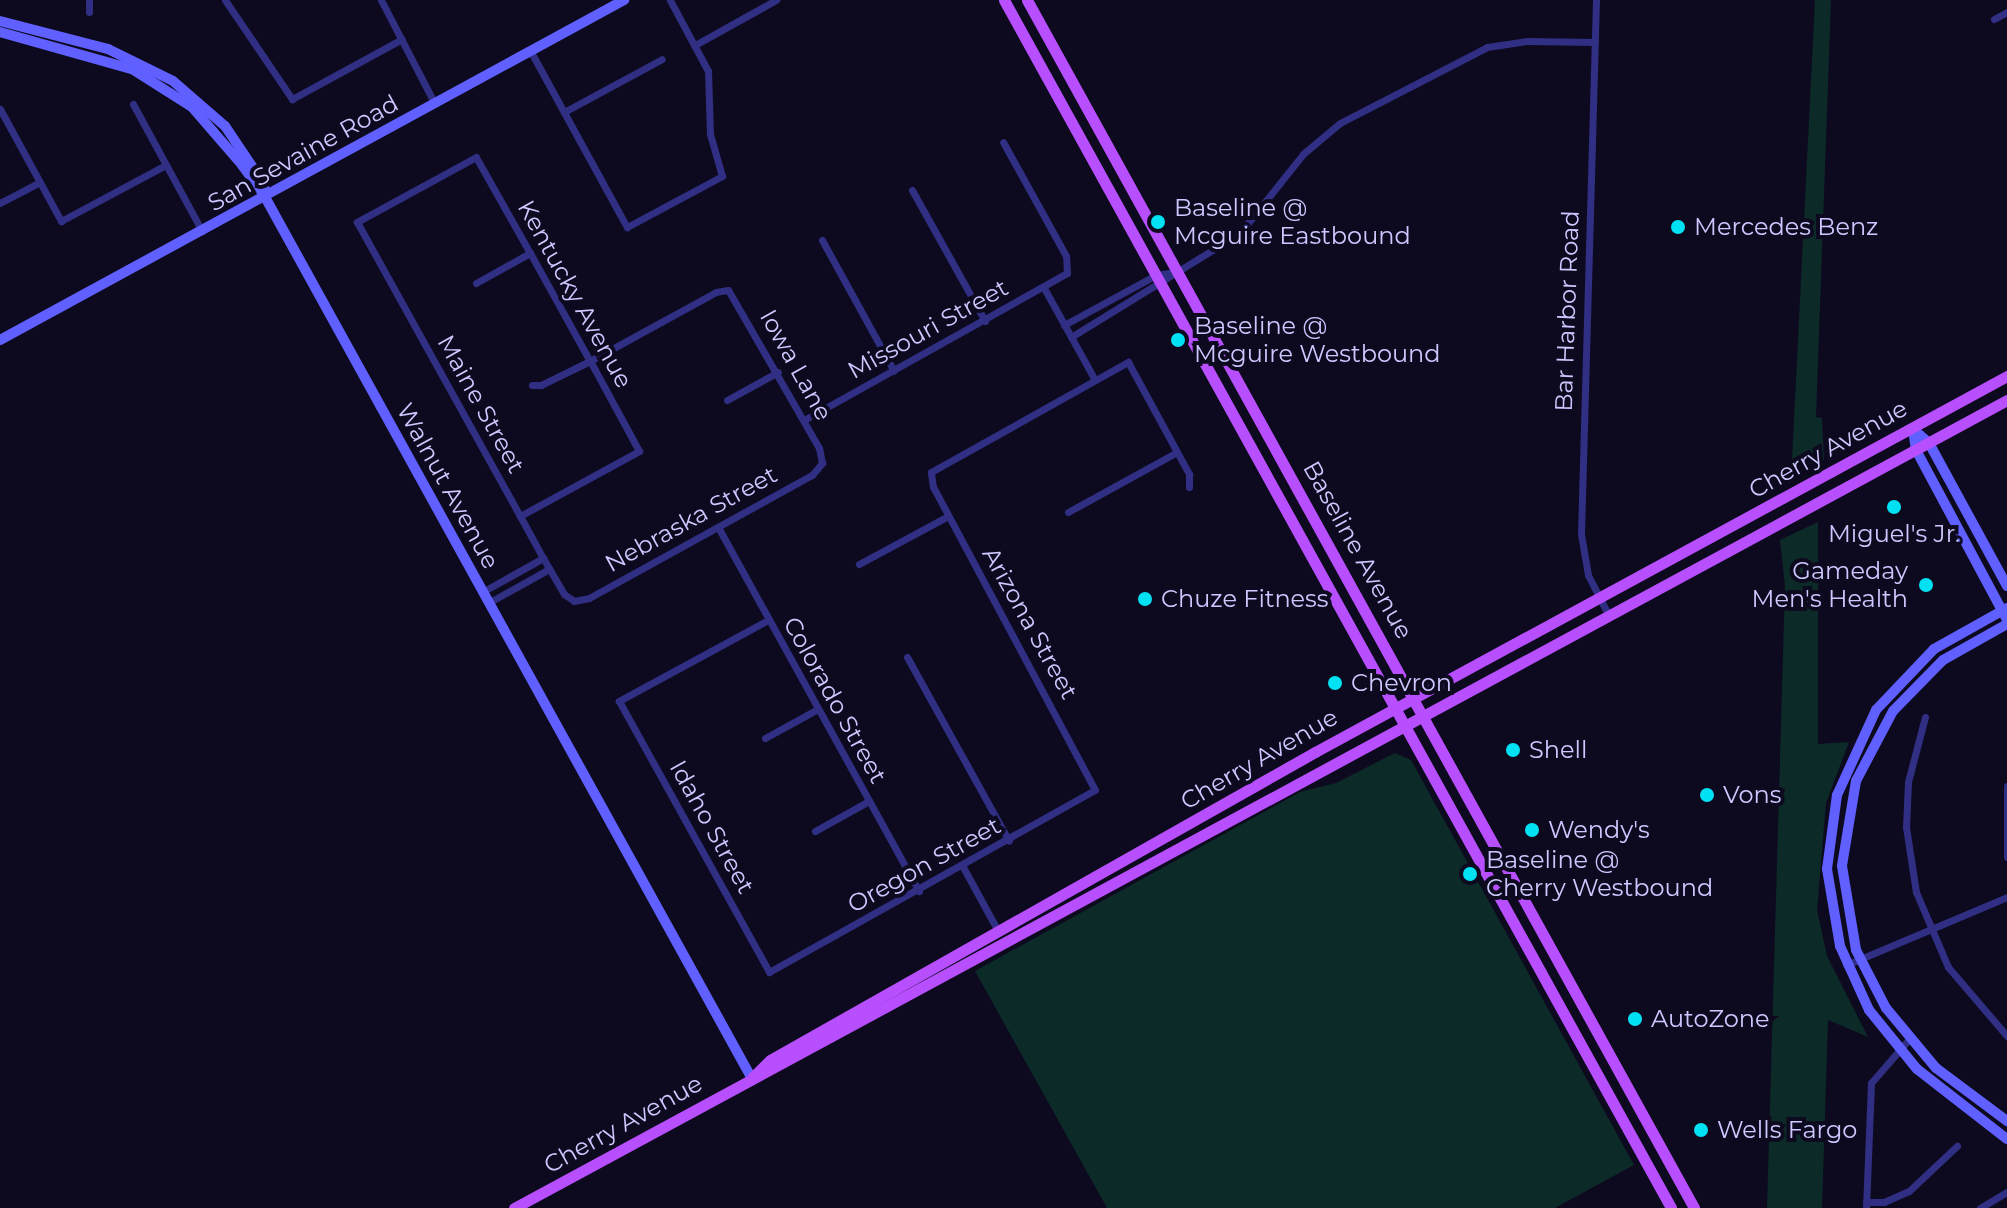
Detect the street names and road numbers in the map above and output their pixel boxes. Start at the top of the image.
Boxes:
street label: San Sevaine Road [203,89,403,217]
street label: Kentucky Avenue [511,195,639,393]
street label: Bar Harbor Road [1549,210,1585,412]
street label: Missouri Street [843,273,1013,385]
street label: Iowa Lane [754,305,838,425]
street label: Maine Street [431,330,531,478]
street label: Cherry Avenue [1744,394,1912,504]
street label: Walnut Avenue [391,398,505,574]
street label: Baseline Avenue [1297,456,1419,644]
street label: Nebraska Street [600,460,782,578]
street label: Arizona Street [976,542,1084,704]
street label: Colorado Street [777,612,893,788]
street label: Cherry Avenue [1175,702,1343,816]
street label: Idaho Street [664,755,760,899]
street label: Oregon Street [842,811,1006,919]
street label: Cherry Avenue [539,1069,707,1179]

